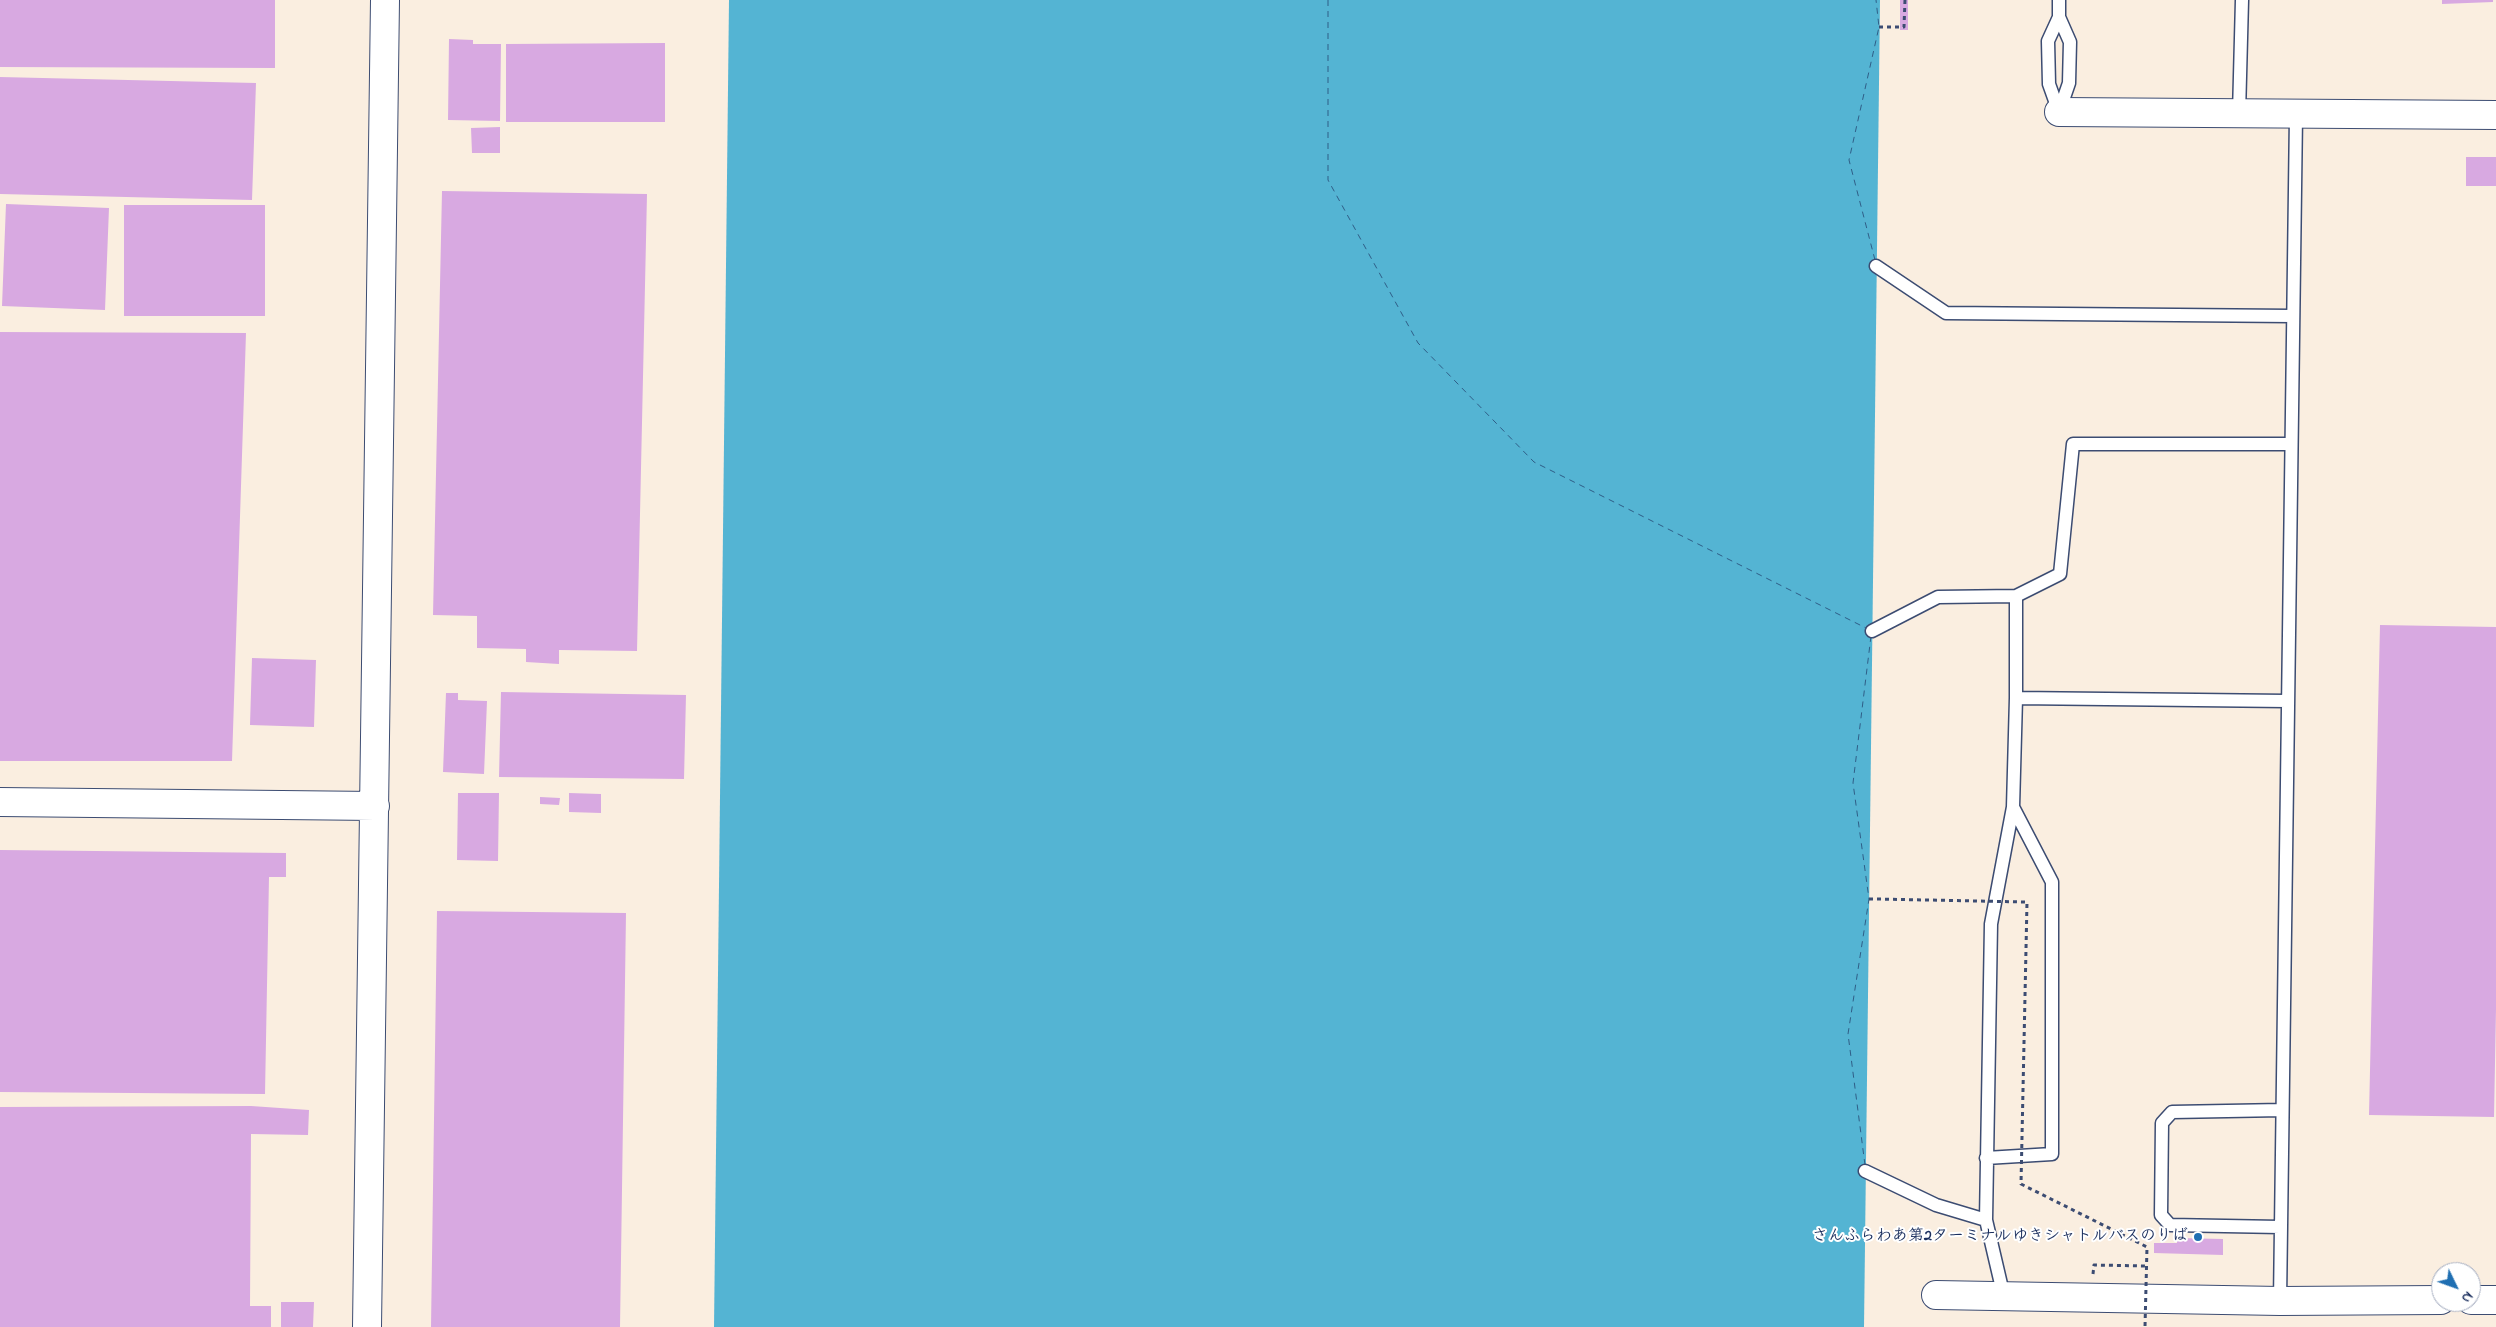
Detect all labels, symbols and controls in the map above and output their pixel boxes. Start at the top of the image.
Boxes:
place label: さんふらわあ第2ターミナルゆきシャトルバスのりば [1812,1227,2188,1247]
marker: さんふらわあ第2ターミナルゆきシャトルバスのりば [2192,1231,2204,1243]
north arrow [2431,1262,2481,1312]
text: N [2456,1286,2478,1307]

